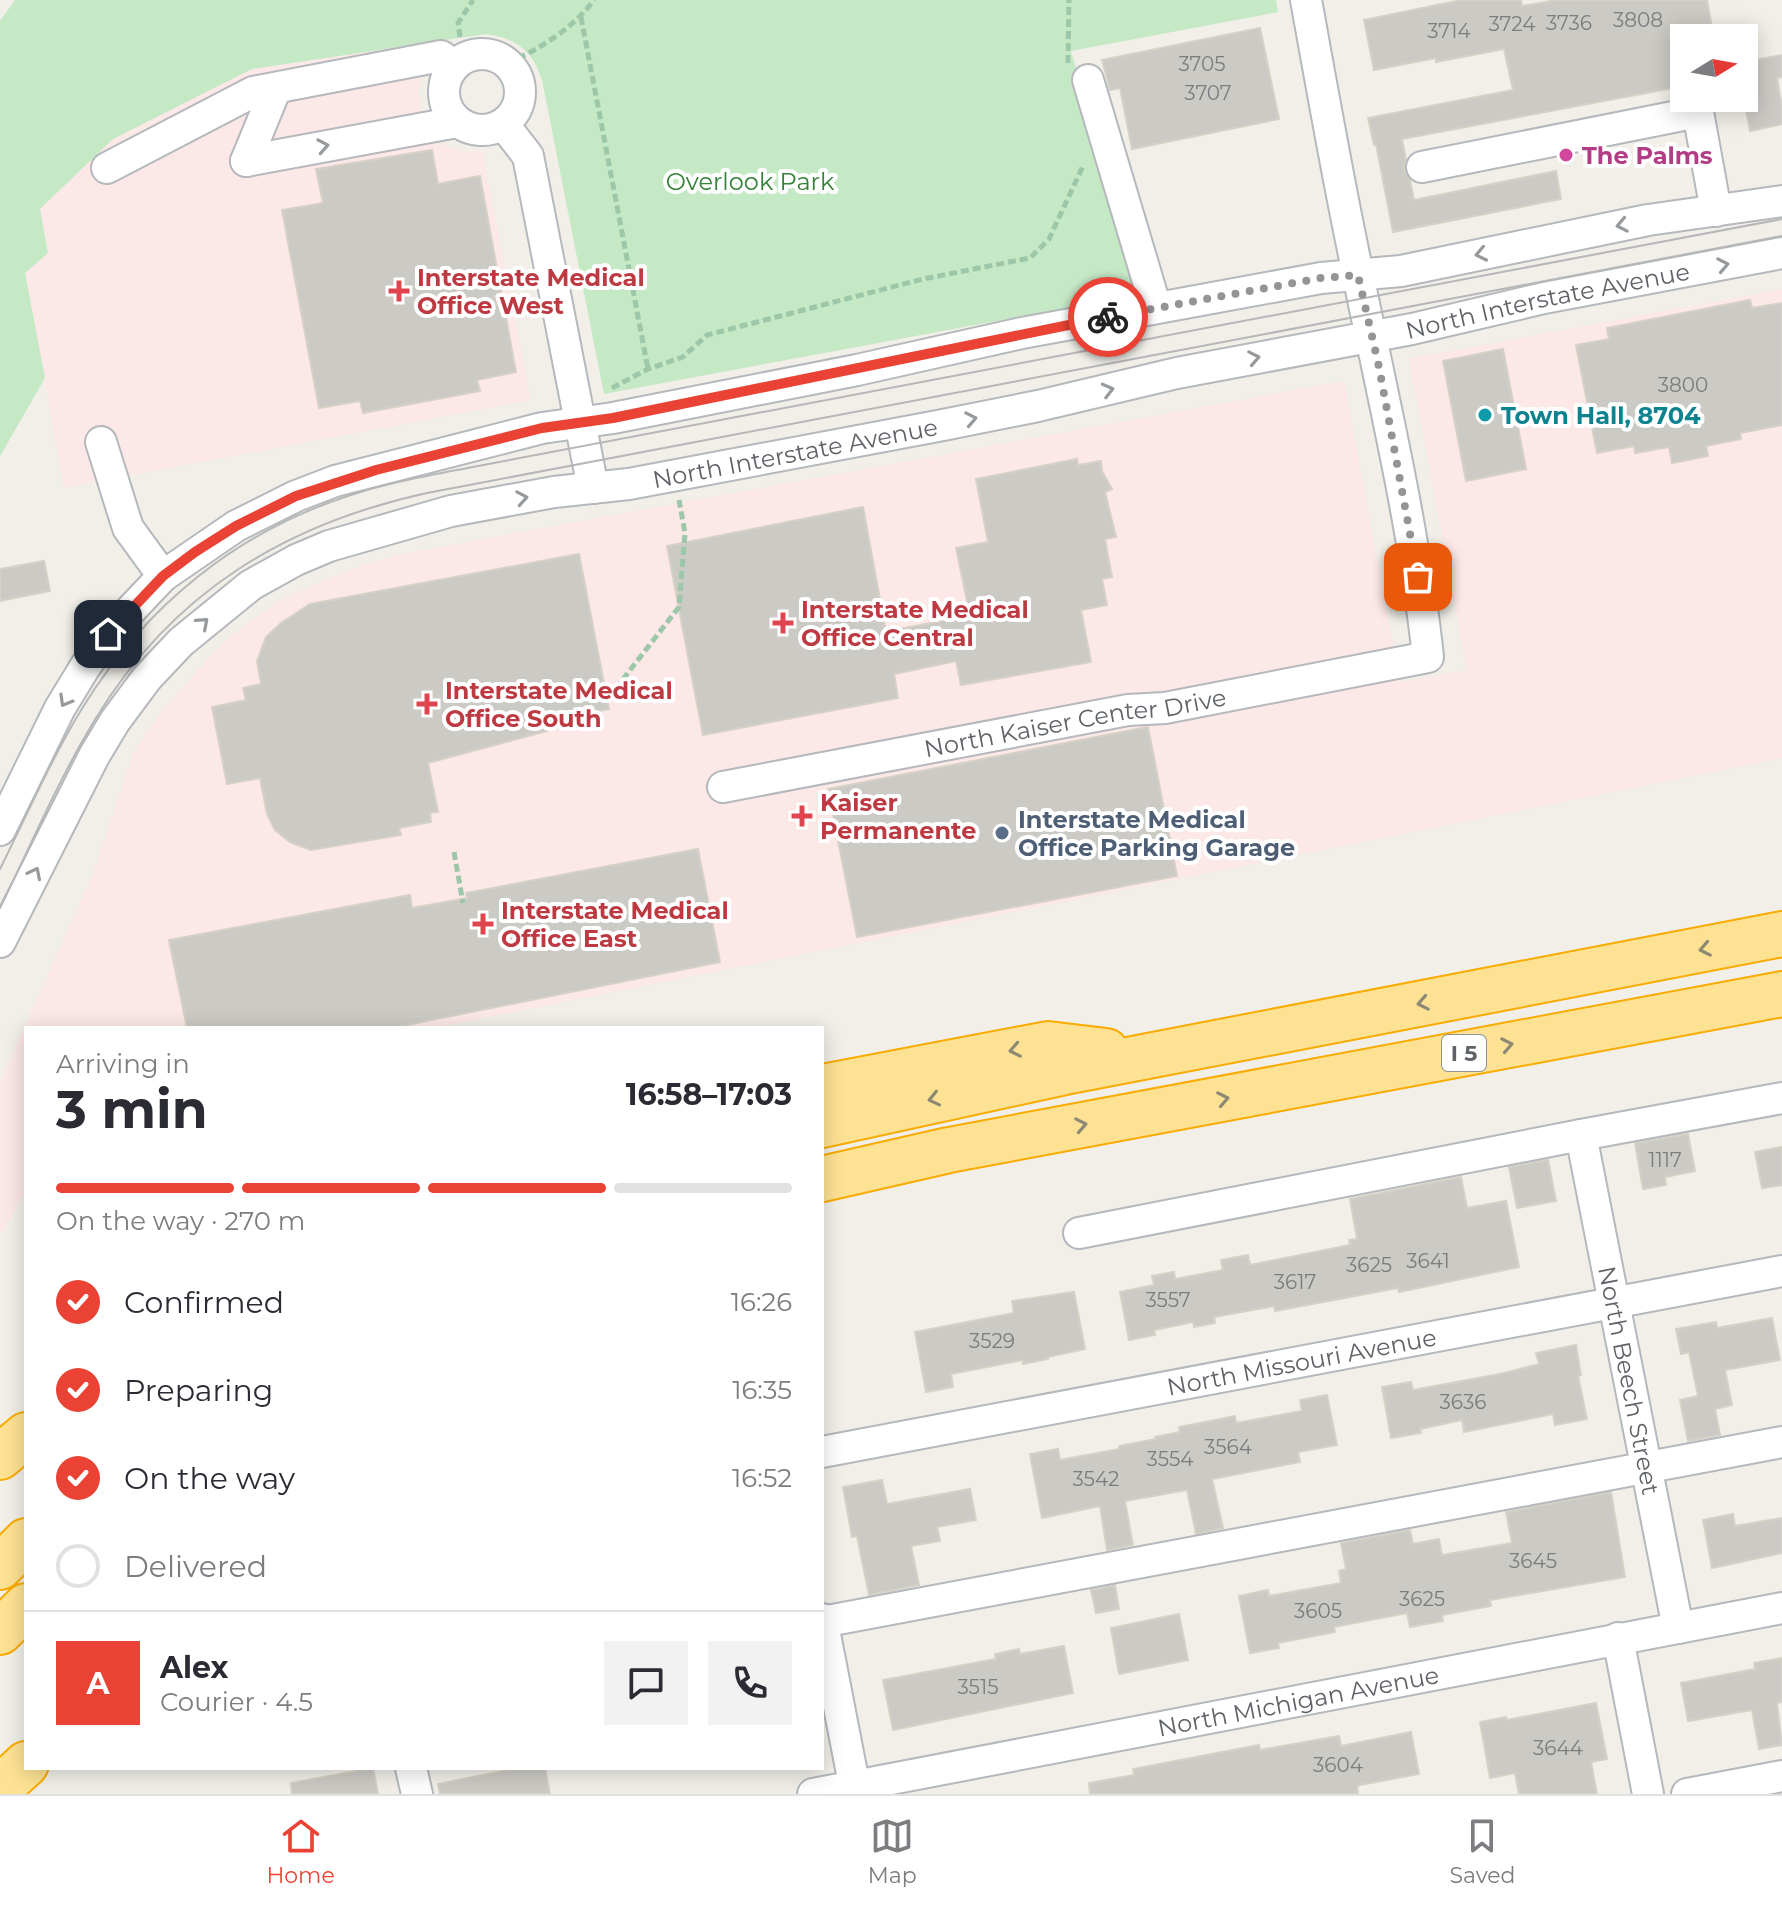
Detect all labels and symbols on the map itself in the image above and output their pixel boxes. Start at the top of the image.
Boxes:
house number: 3808 [1613,8,1663,32]
house number: 3736 [1546,11,1592,35]
house number: 3724 [1489,12,1535,36]
house number: 3714 [1427,19,1471,43]
north arrow [1670,24,1758,112]
house number: 3705 [1179,52,1225,76]
house number: 3707 [1184,81,1232,105]
one-way arrow [316,139,329,156]
place label: The Palms [1582,141,1713,170]
marker: The Palms [1557,146,1575,164]
park label: Overlook Park [666,167,835,196]
one-way arrow [1615,216,1629,233]
one-way arrow [1475,245,1488,262]
street label: North Interstate Avenue [1403,256,1692,345]
one-way arrow [1716,257,1730,274]
place label: Interstate Medical Office West [417,263,645,320]
courier [1068,277,1148,357]
marker: Interstate Medical Office West [388,280,410,302]
one-way arrow [1247,351,1261,368]
house number: 3800 [1658,373,1708,397]
one-way arrow [1100,382,1114,399]
place label: Town Hall, 8704 [1501,401,1701,430]
marker: Town Hall, 8704 [1476,406,1494,424]
street label: North Interstate Avenue [650,412,940,494]
one-way arrow [964,412,978,429]
one-way arrow [515,490,528,507]
pin [1384,543,1452,611]
place label: Interstate Medical Office Central [801,595,1029,652]
pin [74,600,142,668]
marker: Interstate Medical Office Central [772,612,794,634]
one-way arrow [193,618,208,633]
place label: Interstate Medical Office South [445,676,673,733]
street label: North Kaiser Center Drive [922,682,1228,763]
one-way arrow [59,692,75,707]
marker: Interstate Medical Office South [416,693,438,715]
place label: Kaiser Permanente [820,788,976,845]
marker: Kaiser Permanente [791,805,813,827]
place label: Interstate Medical Office Parking Garage [1018,805,1295,862]
marker: Interstate Medical Office Parking Garage [993,824,1011,842]
one-way arrow [25,866,41,881]
place label: Interstate Medical Office East [501,896,729,953]
marker: Interstate Medical Office East [472,913,494,935]
one-way arrow [1699,939,1712,956]
one-way arrow [1416,994,1429,1011]
road number: I 5 [1442,1035,1486,1071]
one-way arrow [1500,1038,1513,1055]
one-way arrow [1009,1041,1023,1058]
one-way arrow [928,1090,941,1107]
one-way arrow [1217,1091,1230,1108]
one-way arrow [1074,1118,1088,1135]
house number: 1117 [1648,1148,1682,1172]
house number: 3641 [1406,1249,1450,1273]
house number: 3625 [1346,1253,1392,1277]
street label: North Beech Street [1593,1263,1666,1497]
house number: 3617 [1274,1270,1316,1294]
house number: 3557 [1145,1288,1191,1312]
street label: North Missouri Avenue [1164,1322,1439,1401]
house number: 3529 [969,1329,1015,1353]
house number: 3636 [1440,1390,1486,1414]
house number: 3564 [1204,1435,1252,1459]
house number: 3554 [1147,1447,1193,1471]
house number: 3542 [1073,1467,1119,1491]
house number: 3645 [1509,1549,1557,1573]
house number: 3625 [1399,1587,1445,1611]
house number: 3605 [1294,1599,1342,1623]
street label: North Michigan Avenue [1155,1660,1441,1742]
house number: 3515 [958,1675,998,1699]
house number: 3644 [1533,1736,1583,1760]
house number: 3604 [1313,1753,1363,1777]

